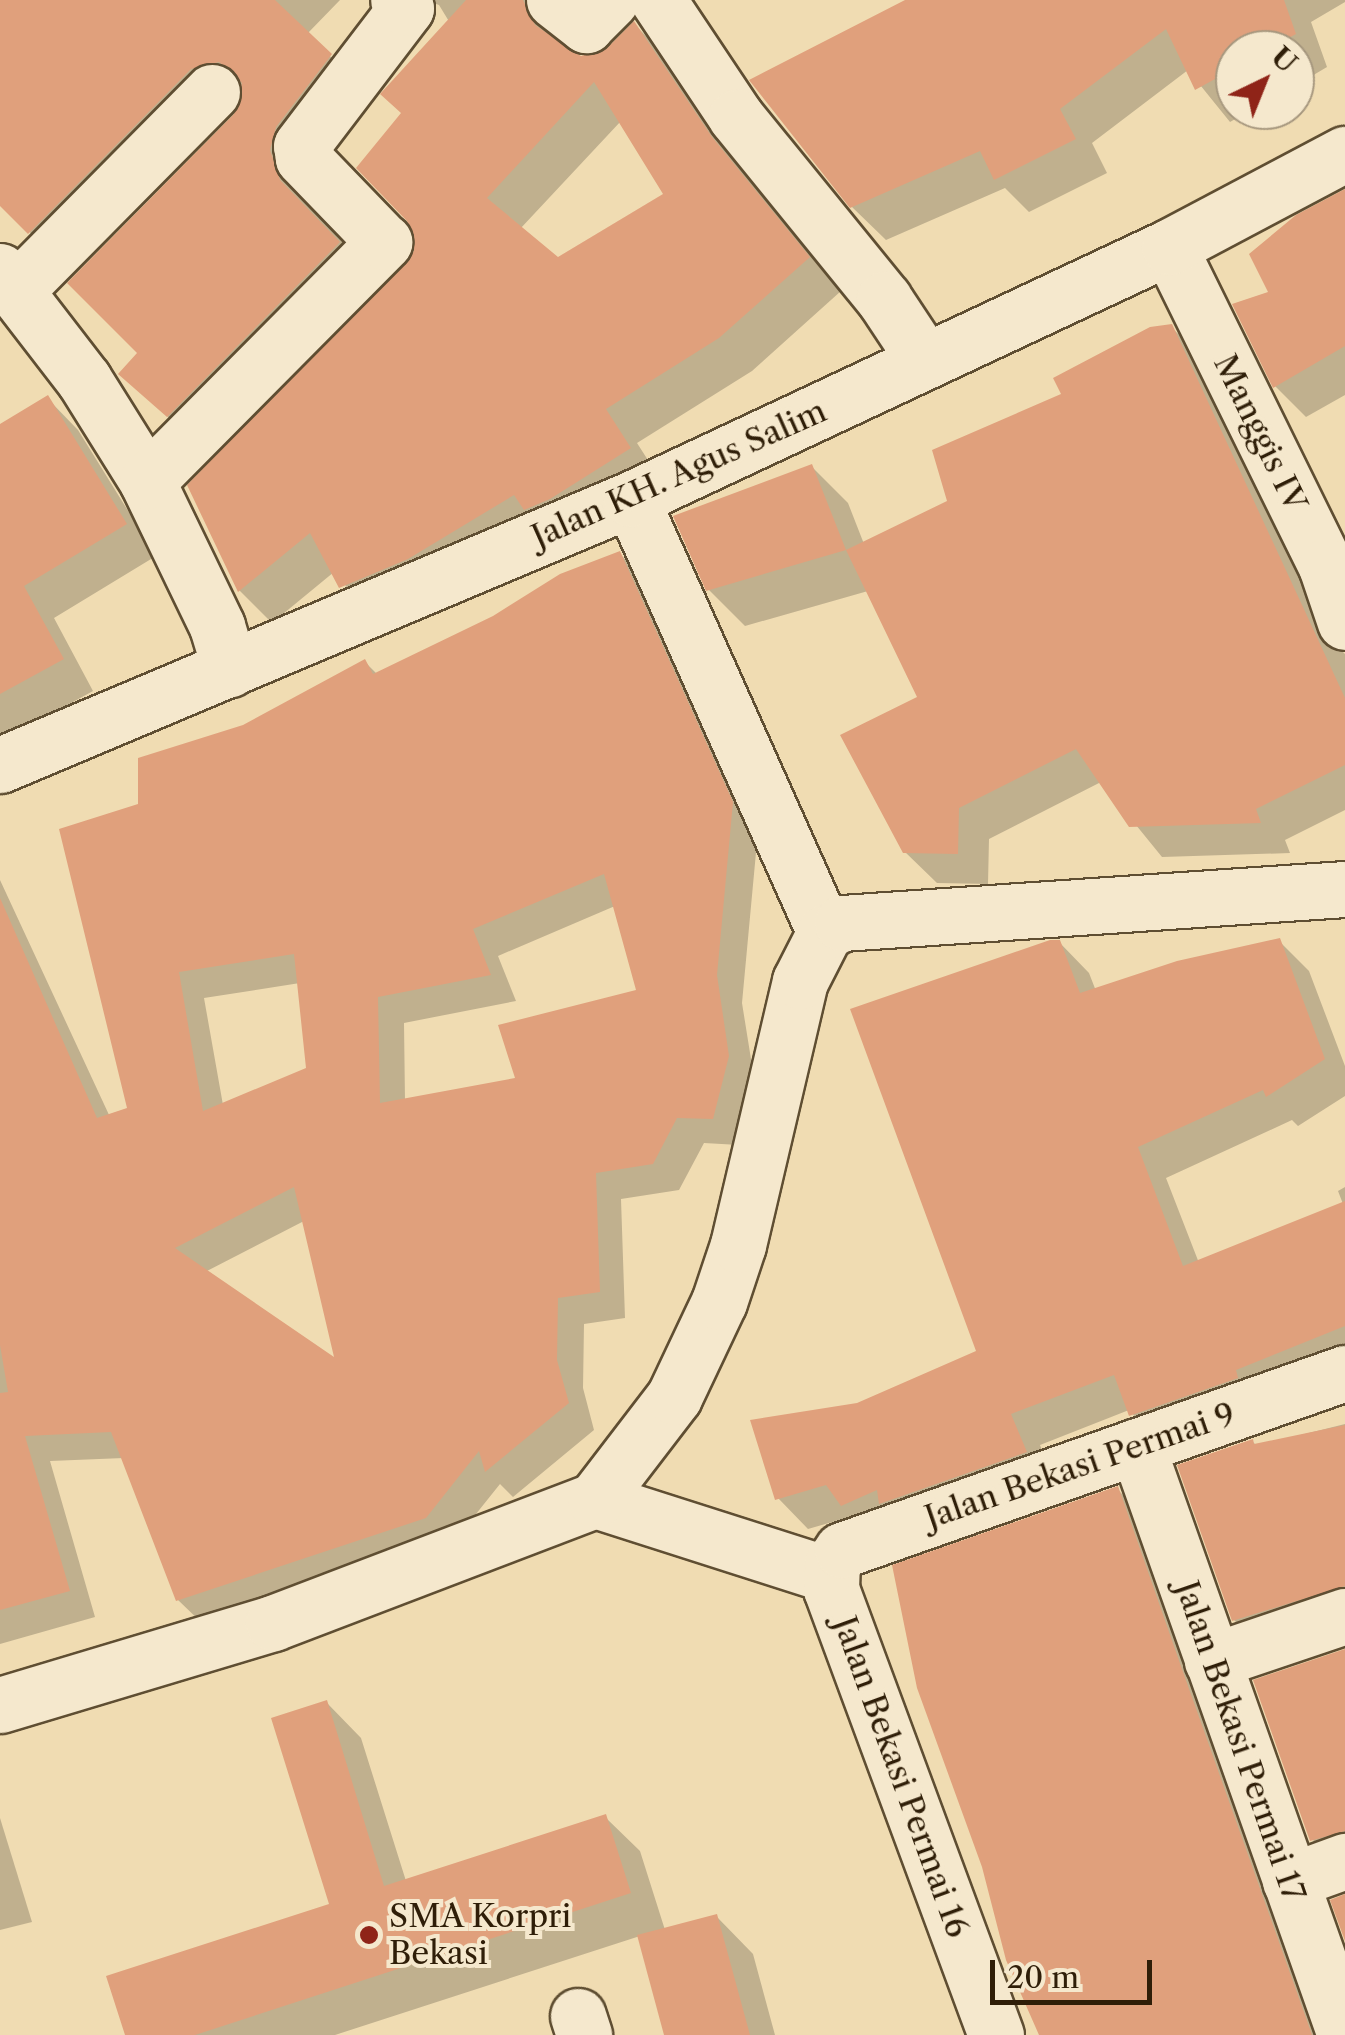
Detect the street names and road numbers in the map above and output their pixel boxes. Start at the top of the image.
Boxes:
street label: Manggis IV [1205,348,1315,518]
street label: Jalan KH. Agus Salim [525,391,833,557]
street label: Jalan Bekasi Permai 9 [920,1395,1240,1537]
street label: Jalan Bekasi Permai 17 [1167,1576,1313,1906]
street label: Jalan Bekasi Permai 16 [825,1611,977,1943]

